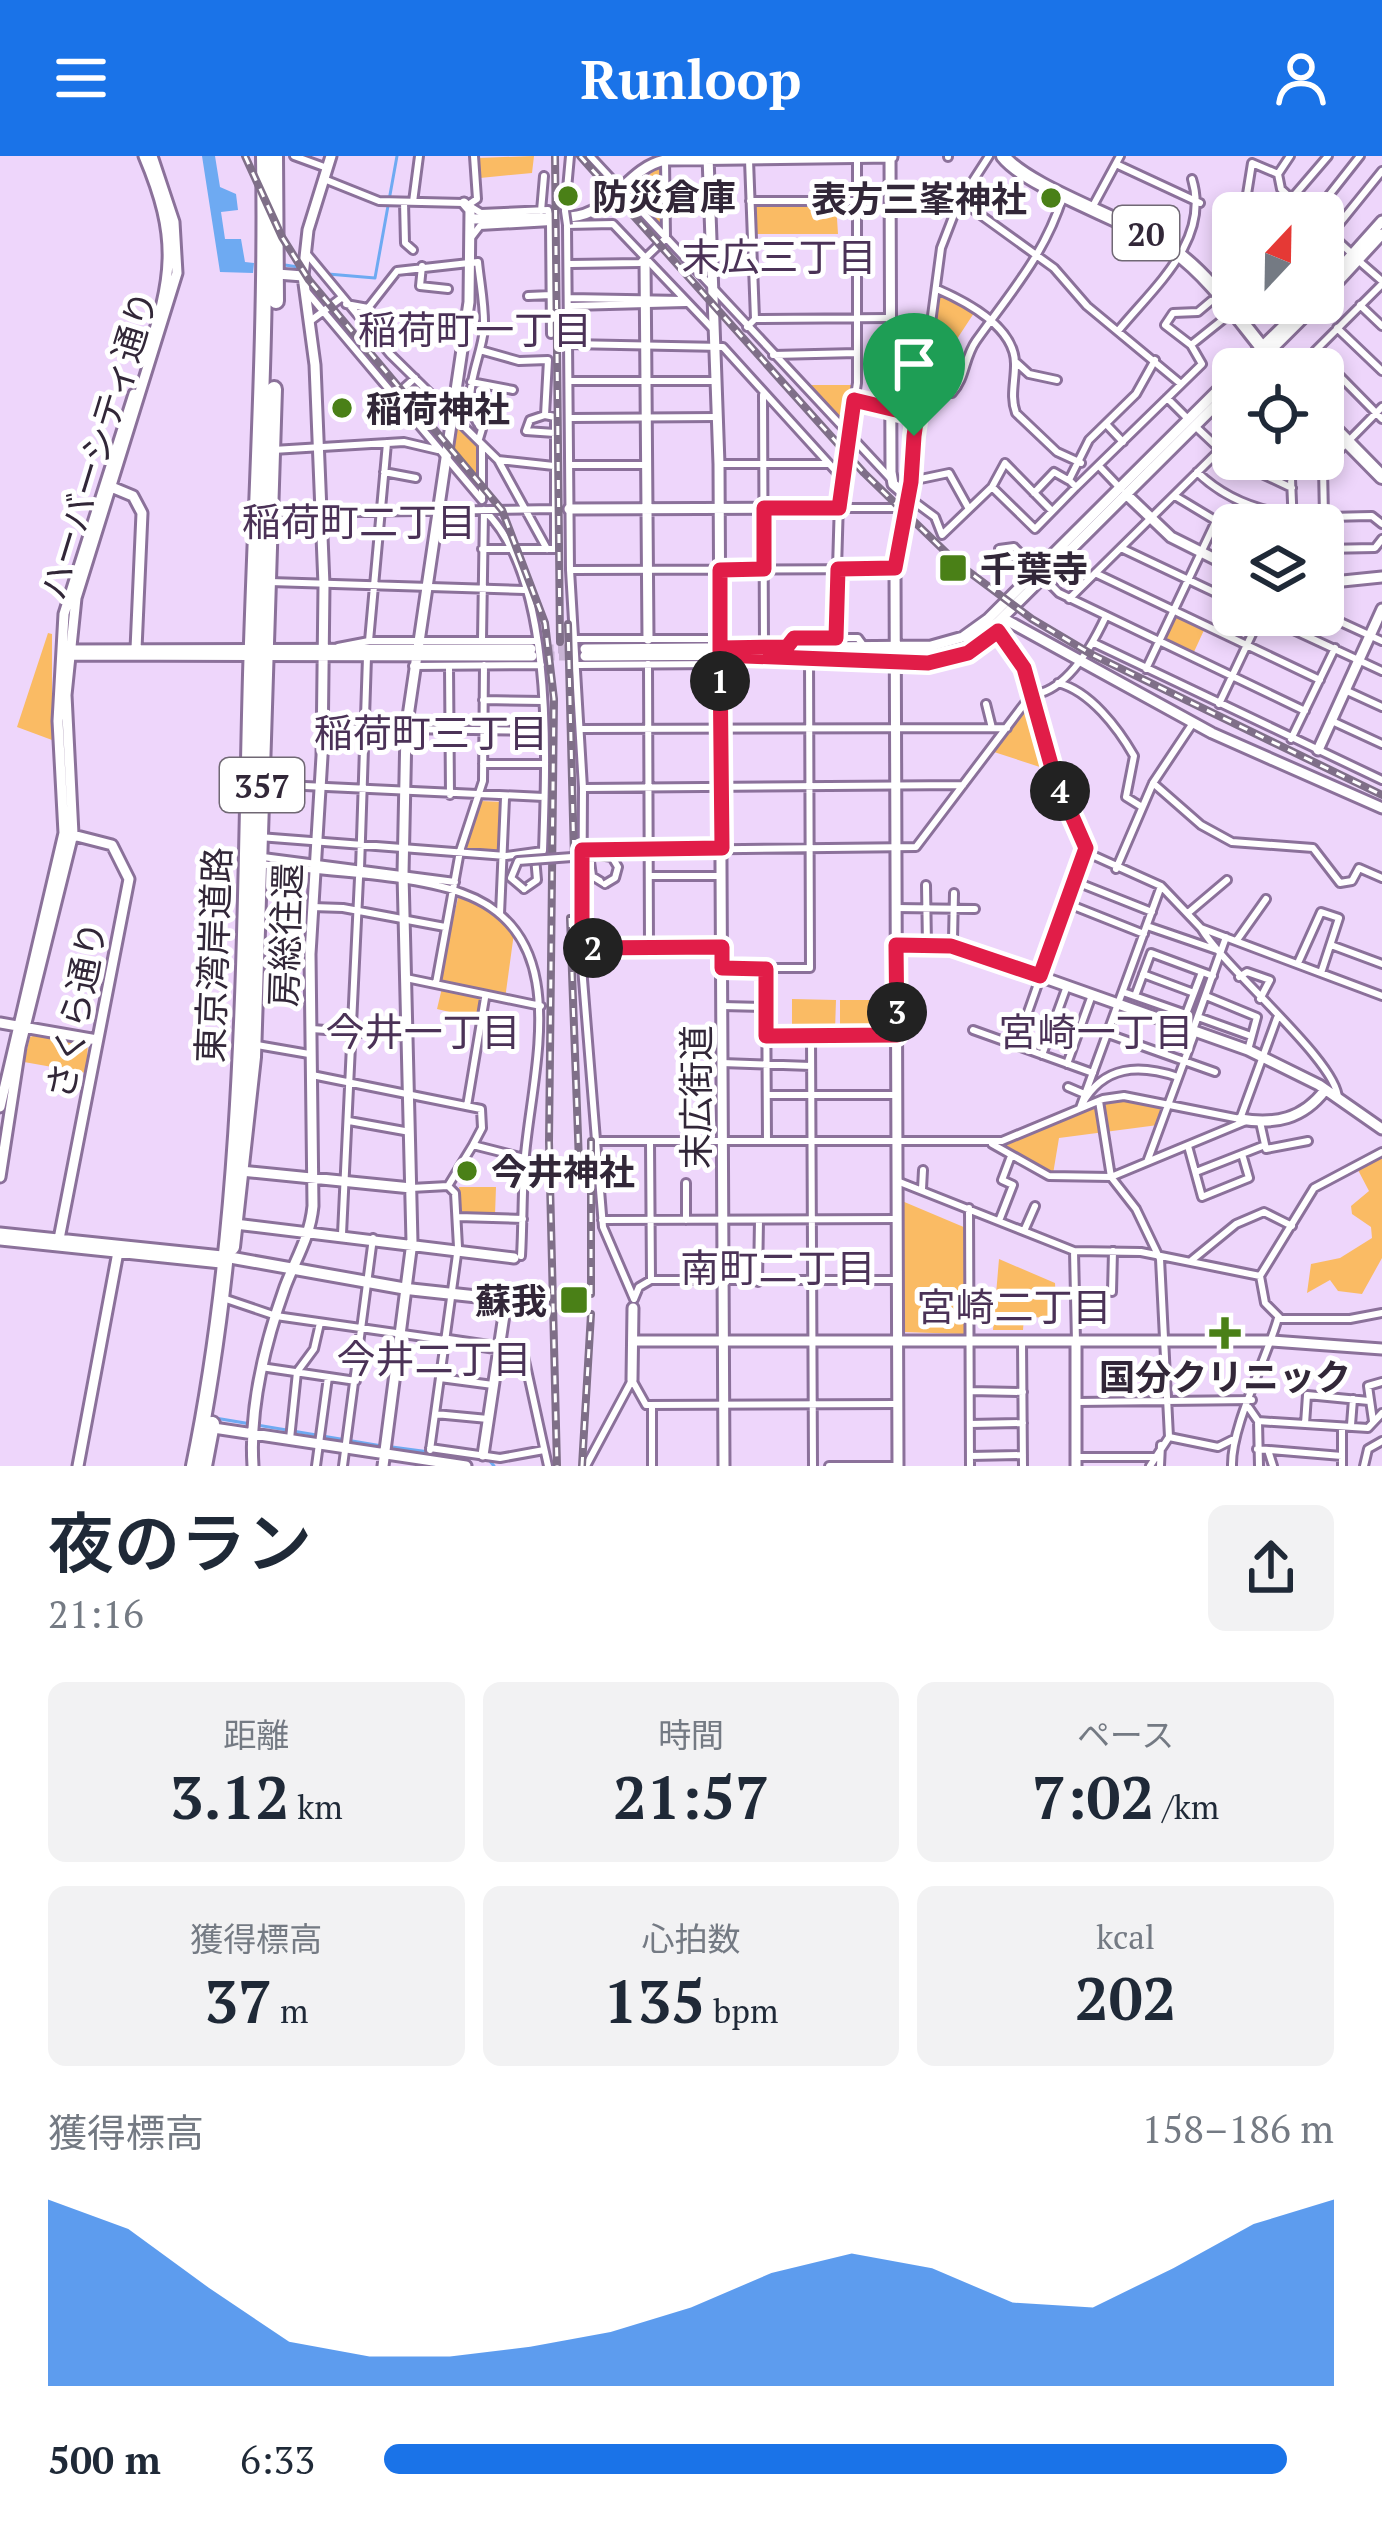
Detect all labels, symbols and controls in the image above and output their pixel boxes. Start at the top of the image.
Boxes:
text: Runloop [581,43,801,114]
icon: menu [48,45,114,111]
icon: person [1268,45,1334,111]
place label: 防災倉庫 [592,173,736,220]
place label: 表方三峯神社 [811,175,1027,222]
marker: 防災倉庫 [555,183,581,209]
marker: 表方三峯神社 [1038,185,1064,211]
north arrow [1212,192,1344,324]
map controls [1212,192,1344,636]
road number: 20 [1113,206,1179,260]
district label: 末広三丁目 [681,230,877,282]
street label: ハーバーシティ通り [29,285,167,605]
district label: 稲荷町一丁目 [358,303,592,355]
pin [863,313,965,436]
icon: arrive [881,331,947,397]
button: locate [1212,348,1344,480]
place label: 稲荷神社 [366,385,510,432]
marker: 稲荷神社 [329,395,355,421]
district label: 稲荷町二丁目 [242,495,476,547]
button: layers [1212,504,1344,636]
place label: 千葉寺 [980,545,1088,592]
marker: 千葉寺 [937,552,969,584]
pin: 1 [690,651,750,711]
text: 1 [711,659,729,702]
district label: 稲荷町三丁目 [314,706,548,758]
road number: 357 [220,758,304,812]
pin: 4 [1030,761,1090,821]
text: 4 [1051,769,1069,812]
street label: 東京湾岸道路 [186,846,240,1064]
street label: 房総往還 [259,862,311,1008]
street label: さくら通り [36,917,116,1103]
pin: 2 [563,918,623,978]
text: 2 [584,926,602,969]
pin: 3 [867,982,927,1042]
text: 3 [888,990,906,1033]
district label: 今井一丁目 [325,1005,521,1057]
district label: 宮崎一丁目 [998,1005,1194,1057]
street label: 末広街道 [672,1025,719,1169]
place label: 今井神社 [491,1148,635,1195]
marker: 今井神社 [454,1158,480,1184]
district label: 南町二丁目 [680,1241,876,1293]
place label: 蘇我 [475,1277,547,1324]
district label: 宮崎二丁目 [916,1280,1112,1332]
marker: 蘇我 [558,1284,590,1316]
marker: 国分クリニック [1209,1317,1241,1349]
district label: 今井二丁目 [336,1332,532,1384]
place label: 国分クリニック [1099,1353,1351,1400]
text: 夜のラン [48,1498,312,1586]
button: share [1208,1505,1334,1631]
text: 21:16 [48,1587,144,1639]
text: 距離 [223,1713,289,1756]
text: 時間 [658,1713,724,1756]
text: ペース [1077,1713,1174,1756]
text: 3.12 [170,1757,289,1836]
text: 21:57 [613,1757,769,1836]
text: 7:02 [1032,1757,1154,1836]
text: km [289,1785,343,1828]
text: /km [1154,1785,1219,1828]
text: kcal [1096,1915,1155,1958]
text: 獲得標高 [190,1917,322,1960]
text: 心拍数 [641,1917,740,1960]
text: 202 [1075,1958,1177,2037]
text: 37 [204,1961,272,2040]
text: 135 [604,1961,705,2040]
text: m [272,1989,308,2032]
text: bpm [705,1989,778,2032]
text: 158–186 m [1142,2102,1334,2154]
text: 獲得標高 [48,2106,204,2158]
text: 500 m [48,2433,161,2485]
text: 6:33 [240,2433,315,2485]

